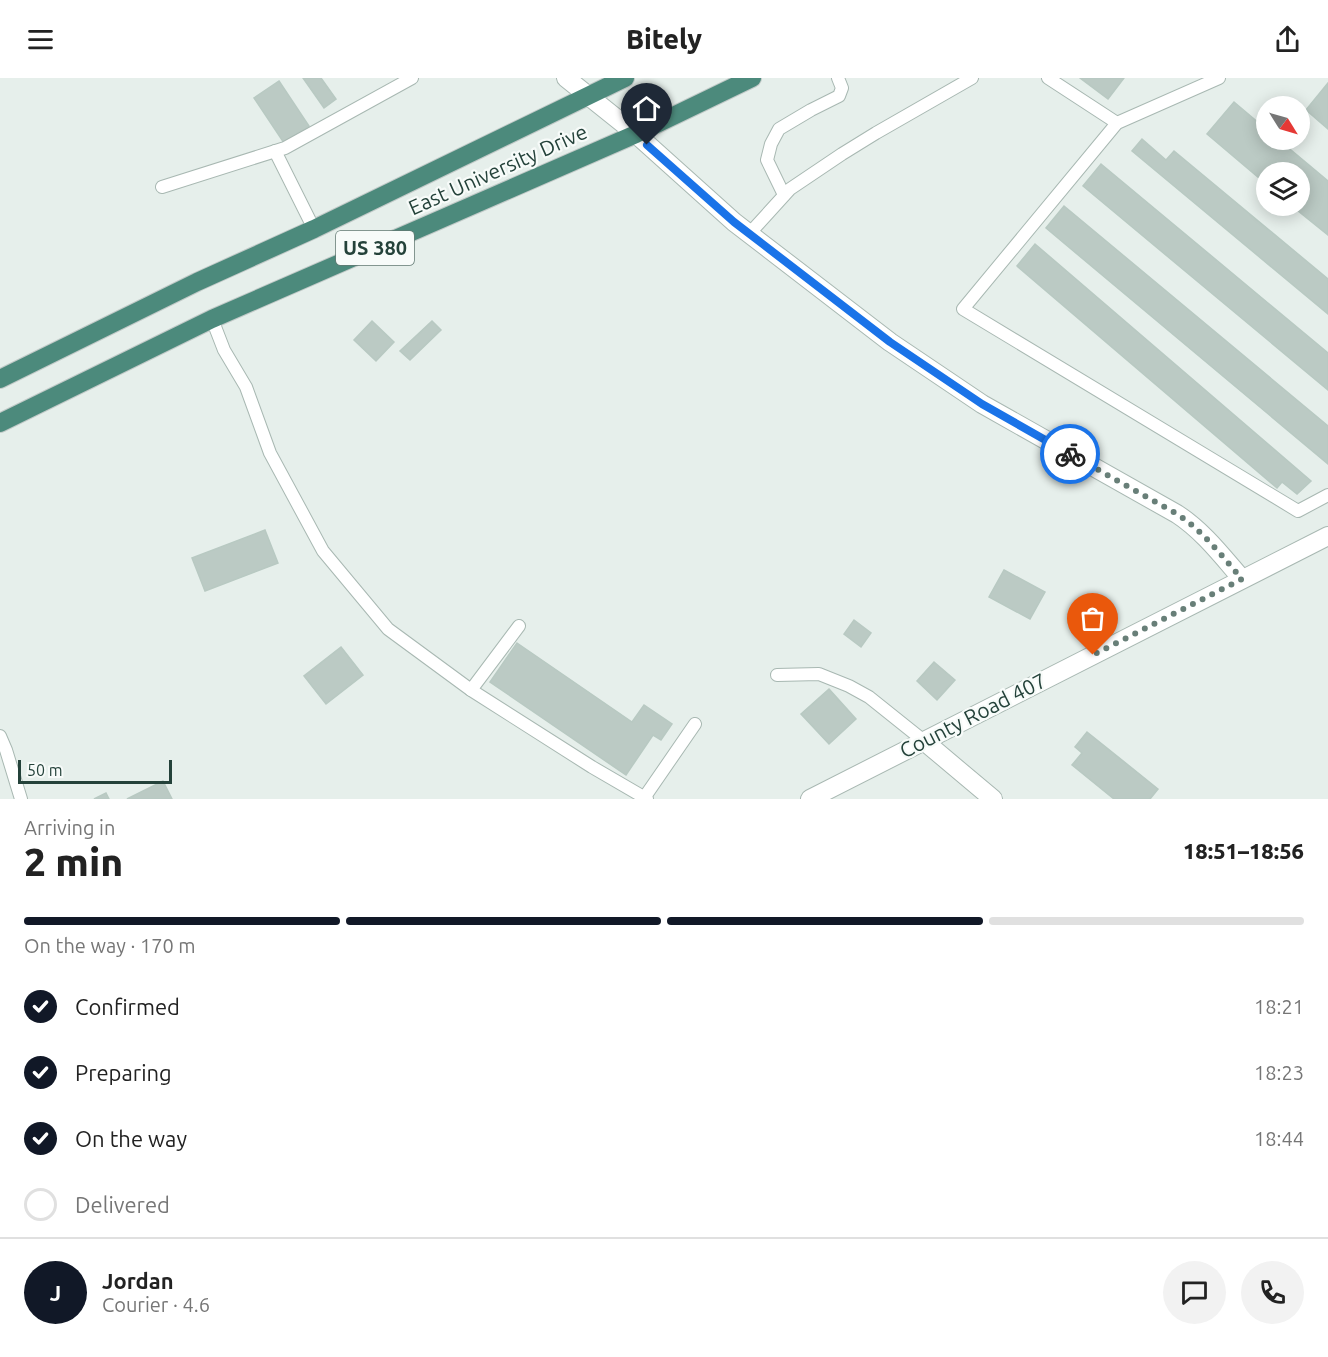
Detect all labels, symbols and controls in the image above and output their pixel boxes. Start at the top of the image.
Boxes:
icon: menu [24,23,57,56]
icon: share [1271,23,1304,56]
text: Bitely [626,24,702,54]
pin [621,83,672,145]
icon: home [630,92,663,125]
north arrow [1256,96,1310,150]
map controls [1256,96,1310,216]
street label: East University Drive [405,119,591,219]
button: layers [1256,162,1310,216]
road number: US 380 [336,231,414,265]
courier [1040,424,1100,484]
icon: bike [1054,438,1087,471]
pin [1067,593,1118,655]
icon: bag [1076,602,1109,635]
street label: County Road 407 [895,668,1050,762]
scale bar [18,757,172,784]
text: 50 m [27,761,63,779]
text: Arriving in [24,816,115,839]
text: 18:51–18:56 [1183,838,1304,863]
text: 2 min [24,840,123,883]
text: On the way · 170 m [24,934,196,957]
icon: check [24,990,57,1023]
text: Confirmed [75,994,180,1019]
text: 18:21 [1254,995,1304,1018]
icon: check [24,1056,57,1089]
text: Preparing [75,1060,172,1085]
text: 18:23 [1254,1061,1304,1084]
icon: check [24,1122,57,1155]
text: On the way [75,1126,187,1151]
text: 18:44 [1254,1127,1304,1150]
text: Delivered [75,1192,170,1217]
button: chat [1163,1261,1226,1324]
button: phone [1241,1261,1304,1324]
text: Jordan [102,1268,174,1293]
text: J [50,1280,61,1305]
text: Courier · 4.6 [102,1293,210,1316]

